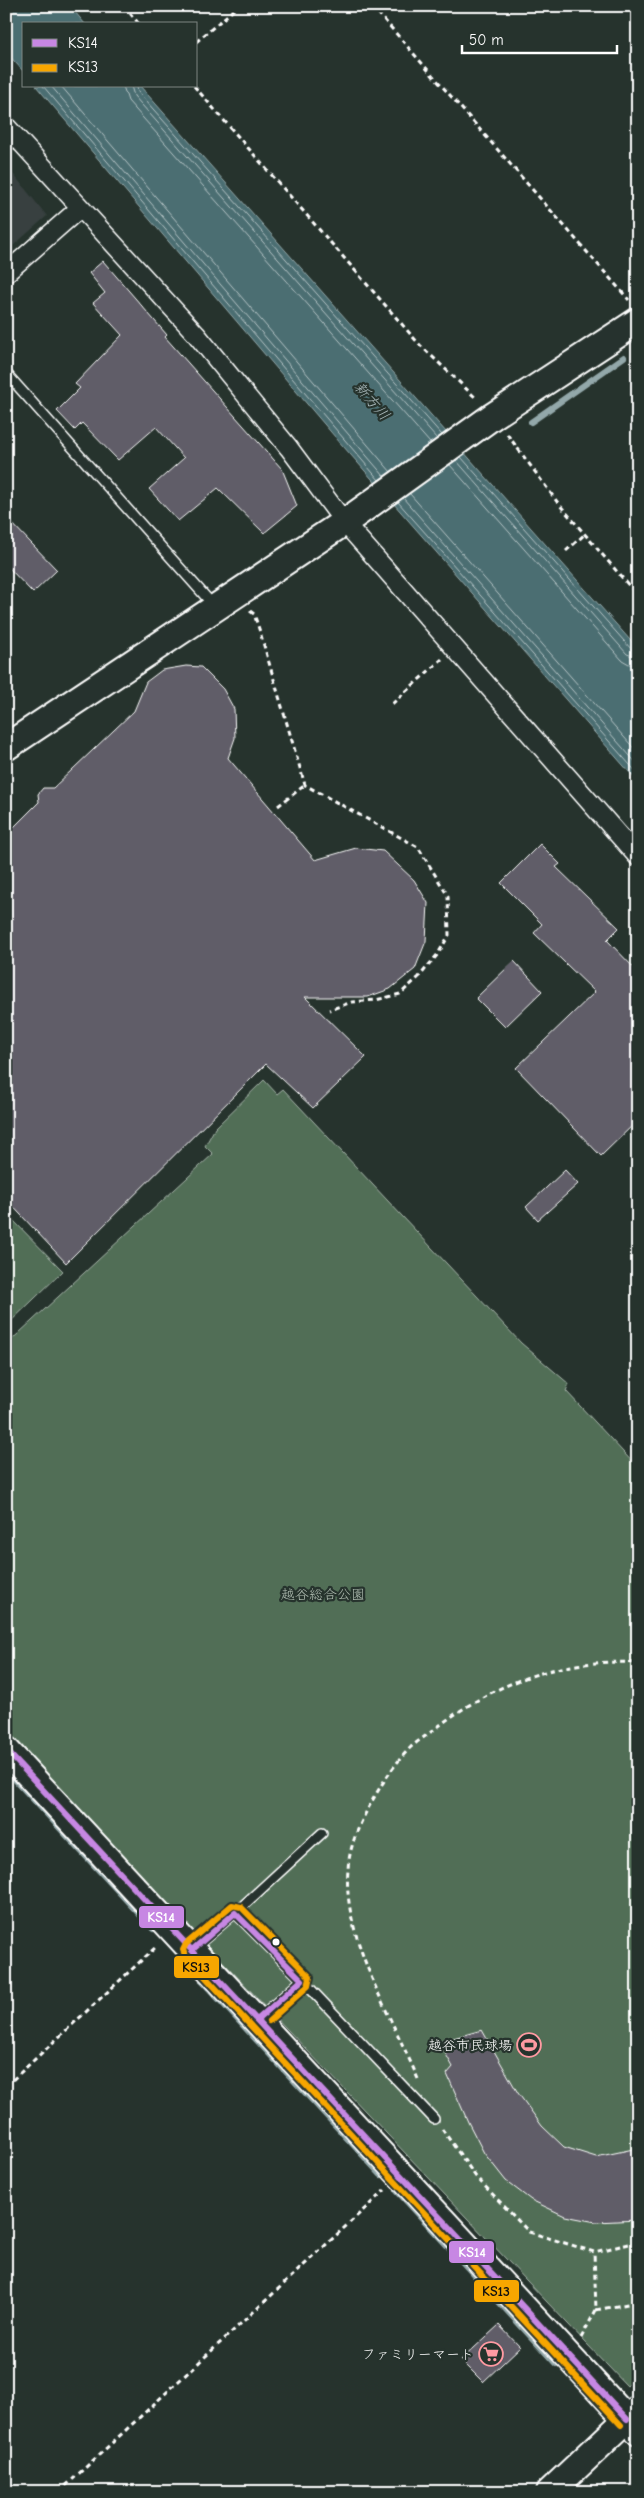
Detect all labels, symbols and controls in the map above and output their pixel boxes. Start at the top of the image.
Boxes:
legend [22,22,198,88]
scale bar [462,22,616,54]
text: 50 m [469,31,504,49]
text: KS14 [68,34,98,52]
text: KS13 [68,58,98,76]
water label: 新方川 [350,378,394,424]
park label: 越谷総合公園 [281,1586,365,1603]
line badge: KS14 [138,1905,185,1929]
text: KS14 [147,1909,175,1926]
unlabelled marker [271,1937,281,1947]
line badge: KS13 [173,1955,220,1979]
text: KS13 [182,1959,210,1976]
sports icon: 越谷市民球場 [516,2032,542,2058]
place label: 越谷市民球場 [428,2037,512,2054]
line badge: KS14 [448,2240,495,2264]
text: KS14 [458,2244,486,2261]
line badge: KS13 [473,2279,520,2303]
text: KS13 [482,2283,510,2300]
supermarket icon: ファミリーマート [478,2341,504,2367]
place label: ファミリーマート [362,2346,474,2363]

